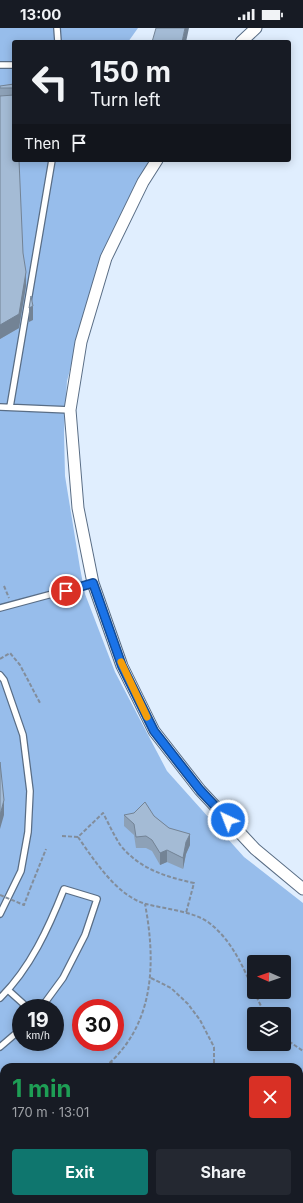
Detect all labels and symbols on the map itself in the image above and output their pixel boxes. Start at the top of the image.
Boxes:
pin [49,574,83,608]
position arrow [207,799,249,841]
north arrow [247,955,291,999]
speed limit sign: 30 [72,999,124,1051]

